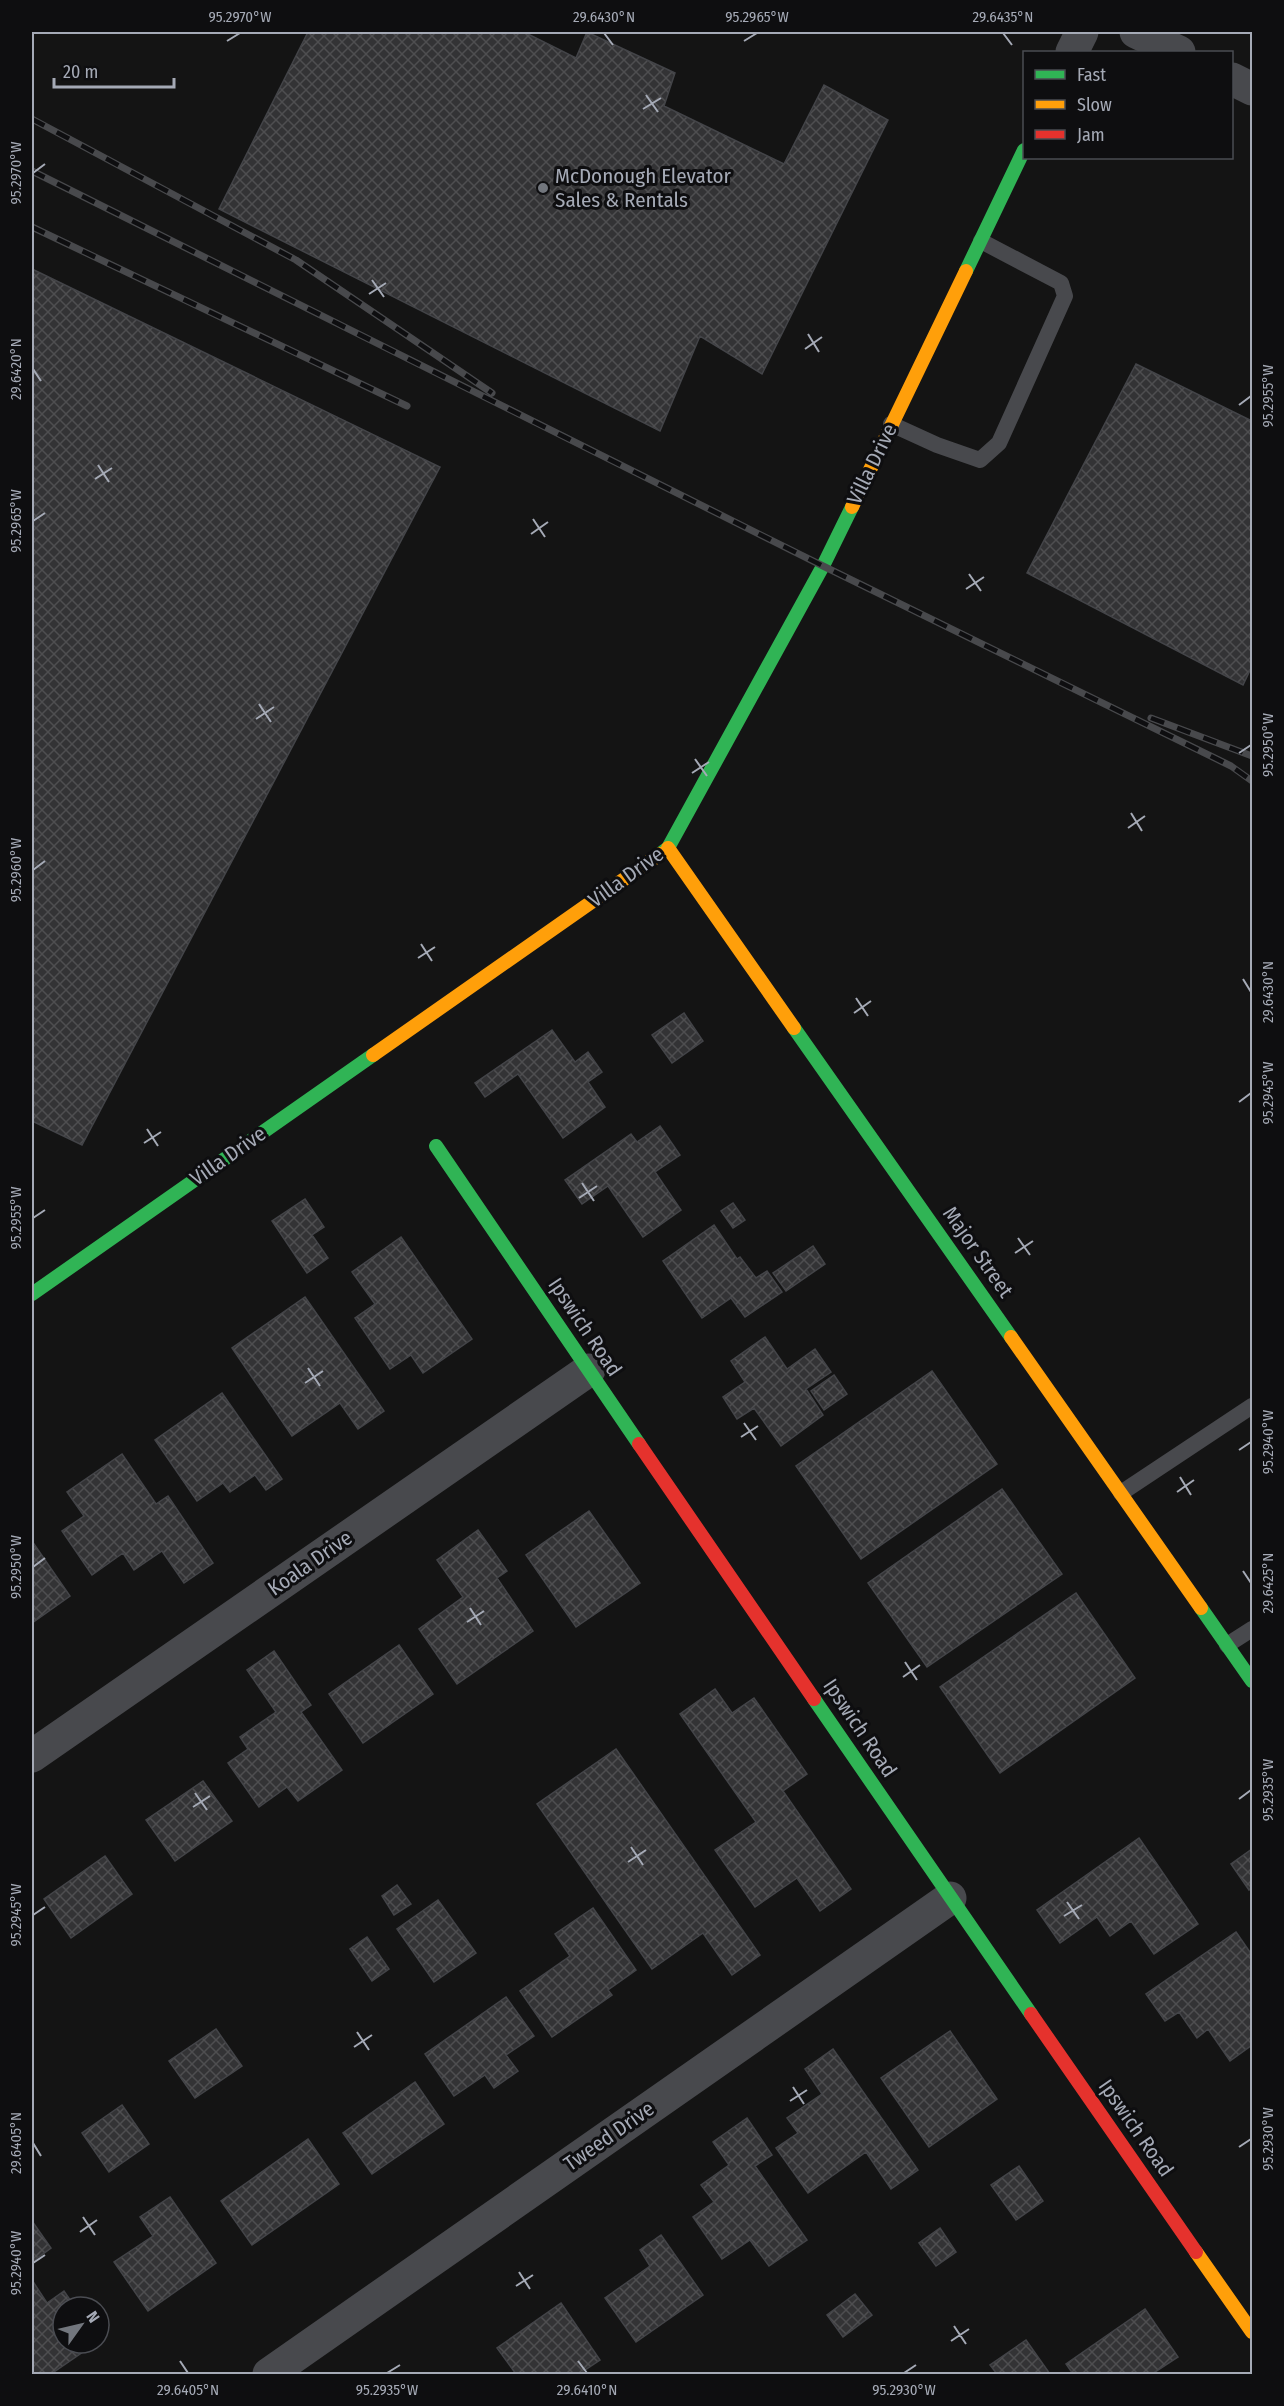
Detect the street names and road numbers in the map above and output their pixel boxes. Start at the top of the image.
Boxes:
street label: Villa Drive [841,419,903,509]
street label: Villa Drive [583,841,669,913]
street label: Villa Drive [185,1120,271,1192]
street label: Major Street [937,1201,1019,1303]
street label: Ipswich Road [543,1273,627,1381]
street label: Koala Drive [263,1525,357,1601]
street label: Ipswich Road [818,1674,902,1782]
street label: Ipswich Road [1093,2074,1179,2182]
street label: Tweed Drive [559,2095,659,2177]

